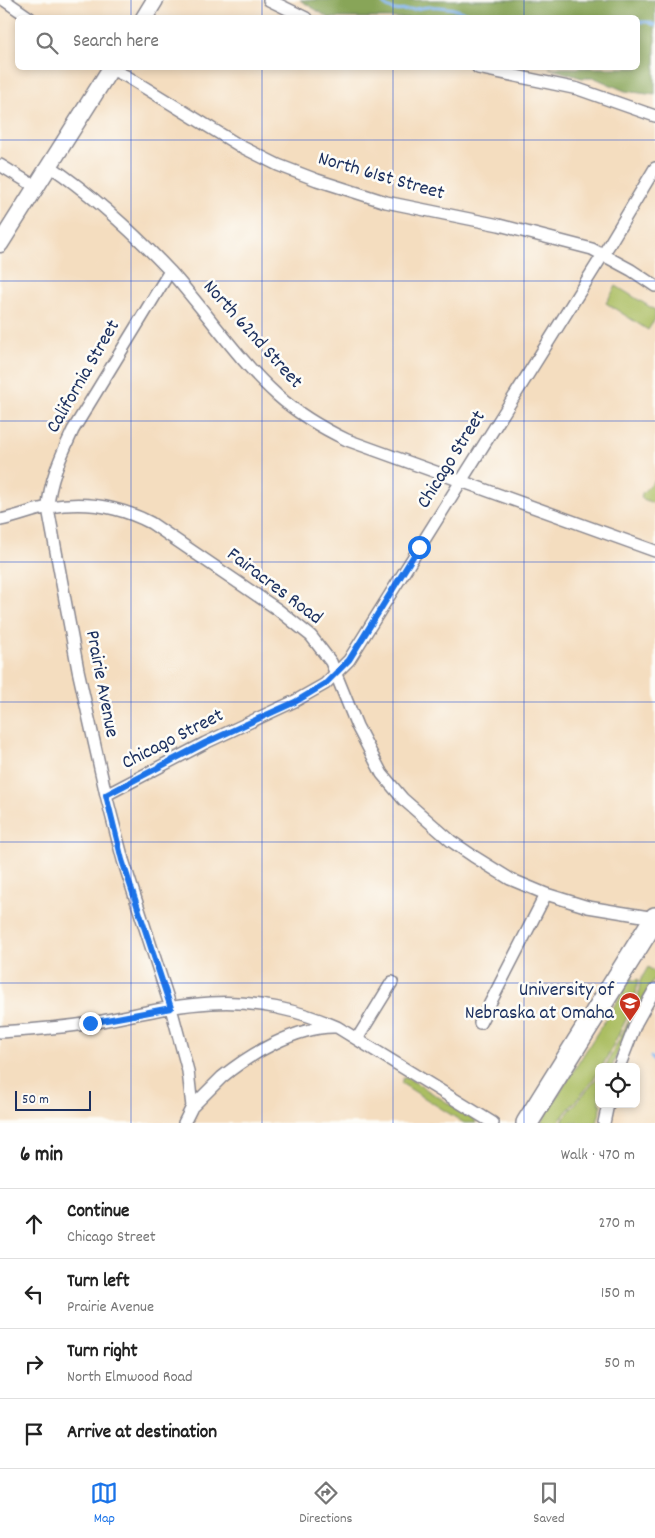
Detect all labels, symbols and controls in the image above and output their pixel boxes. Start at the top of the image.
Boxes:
search box [15,15,640,70]
icon: search [33,29,61,57]
text: Search here [73,29,159,56]
street label: North 61st Street [314,146,448,208]
street label: North 62nd Street [196,274,308,396]
street label: California Street [40,315,128,439]
street label: Chicago Street [411,406,493,514]
route start [408,536,431,559]
street label: Fairacres Road [220,542,328,632]
street label: Prairie Avenue [77,628,125,740]
street label: Chicago Street [117,702,229,778]
place label: University of Nebraska at Omaha [465,977,615,1028]
school or university icon: University of Nebraska at Omaha [618,991,642,1022]
route end [79,1012,102,1035]
map controls [595,1063,640,1108]
button: locate [595,1063,640,1108]
scale bar [15,1088,91,1111]
text: 50 m [22,1090,49,1110]
text: 6 min [20,1141,63,1171]
text: Walk · 470 m [561,1144,635,1167]
text: Continue [67,1199,129,1226]
icon: ahead [20,1210,48,1238]
text: 270 m [599,1212,635,1235]
text: Chicago Street [67,1226,156,1249]
text: Turn left [67,1269,130,1296]
icon: left [20,1280,48,1308]
text: 150 m [601,1282,635,1305]
text: Prairie Avenue [67,1296,154,1319]
text: Turn right [67,1339,138,1366]
icon: right [20,1350,48,1378]
text: 50 m [604,1352,635,1375]
text: North Elmwood Road [67,1366,193,1389]
icon: arrive [20,1420,48,1448]
text: Arrive at destination [67,1420,217,1447]
tab: Map [90,1479,118,1529]
tab: Directions [299,1479,352,1529]
tab: Saved [533,1479,565,1529]

